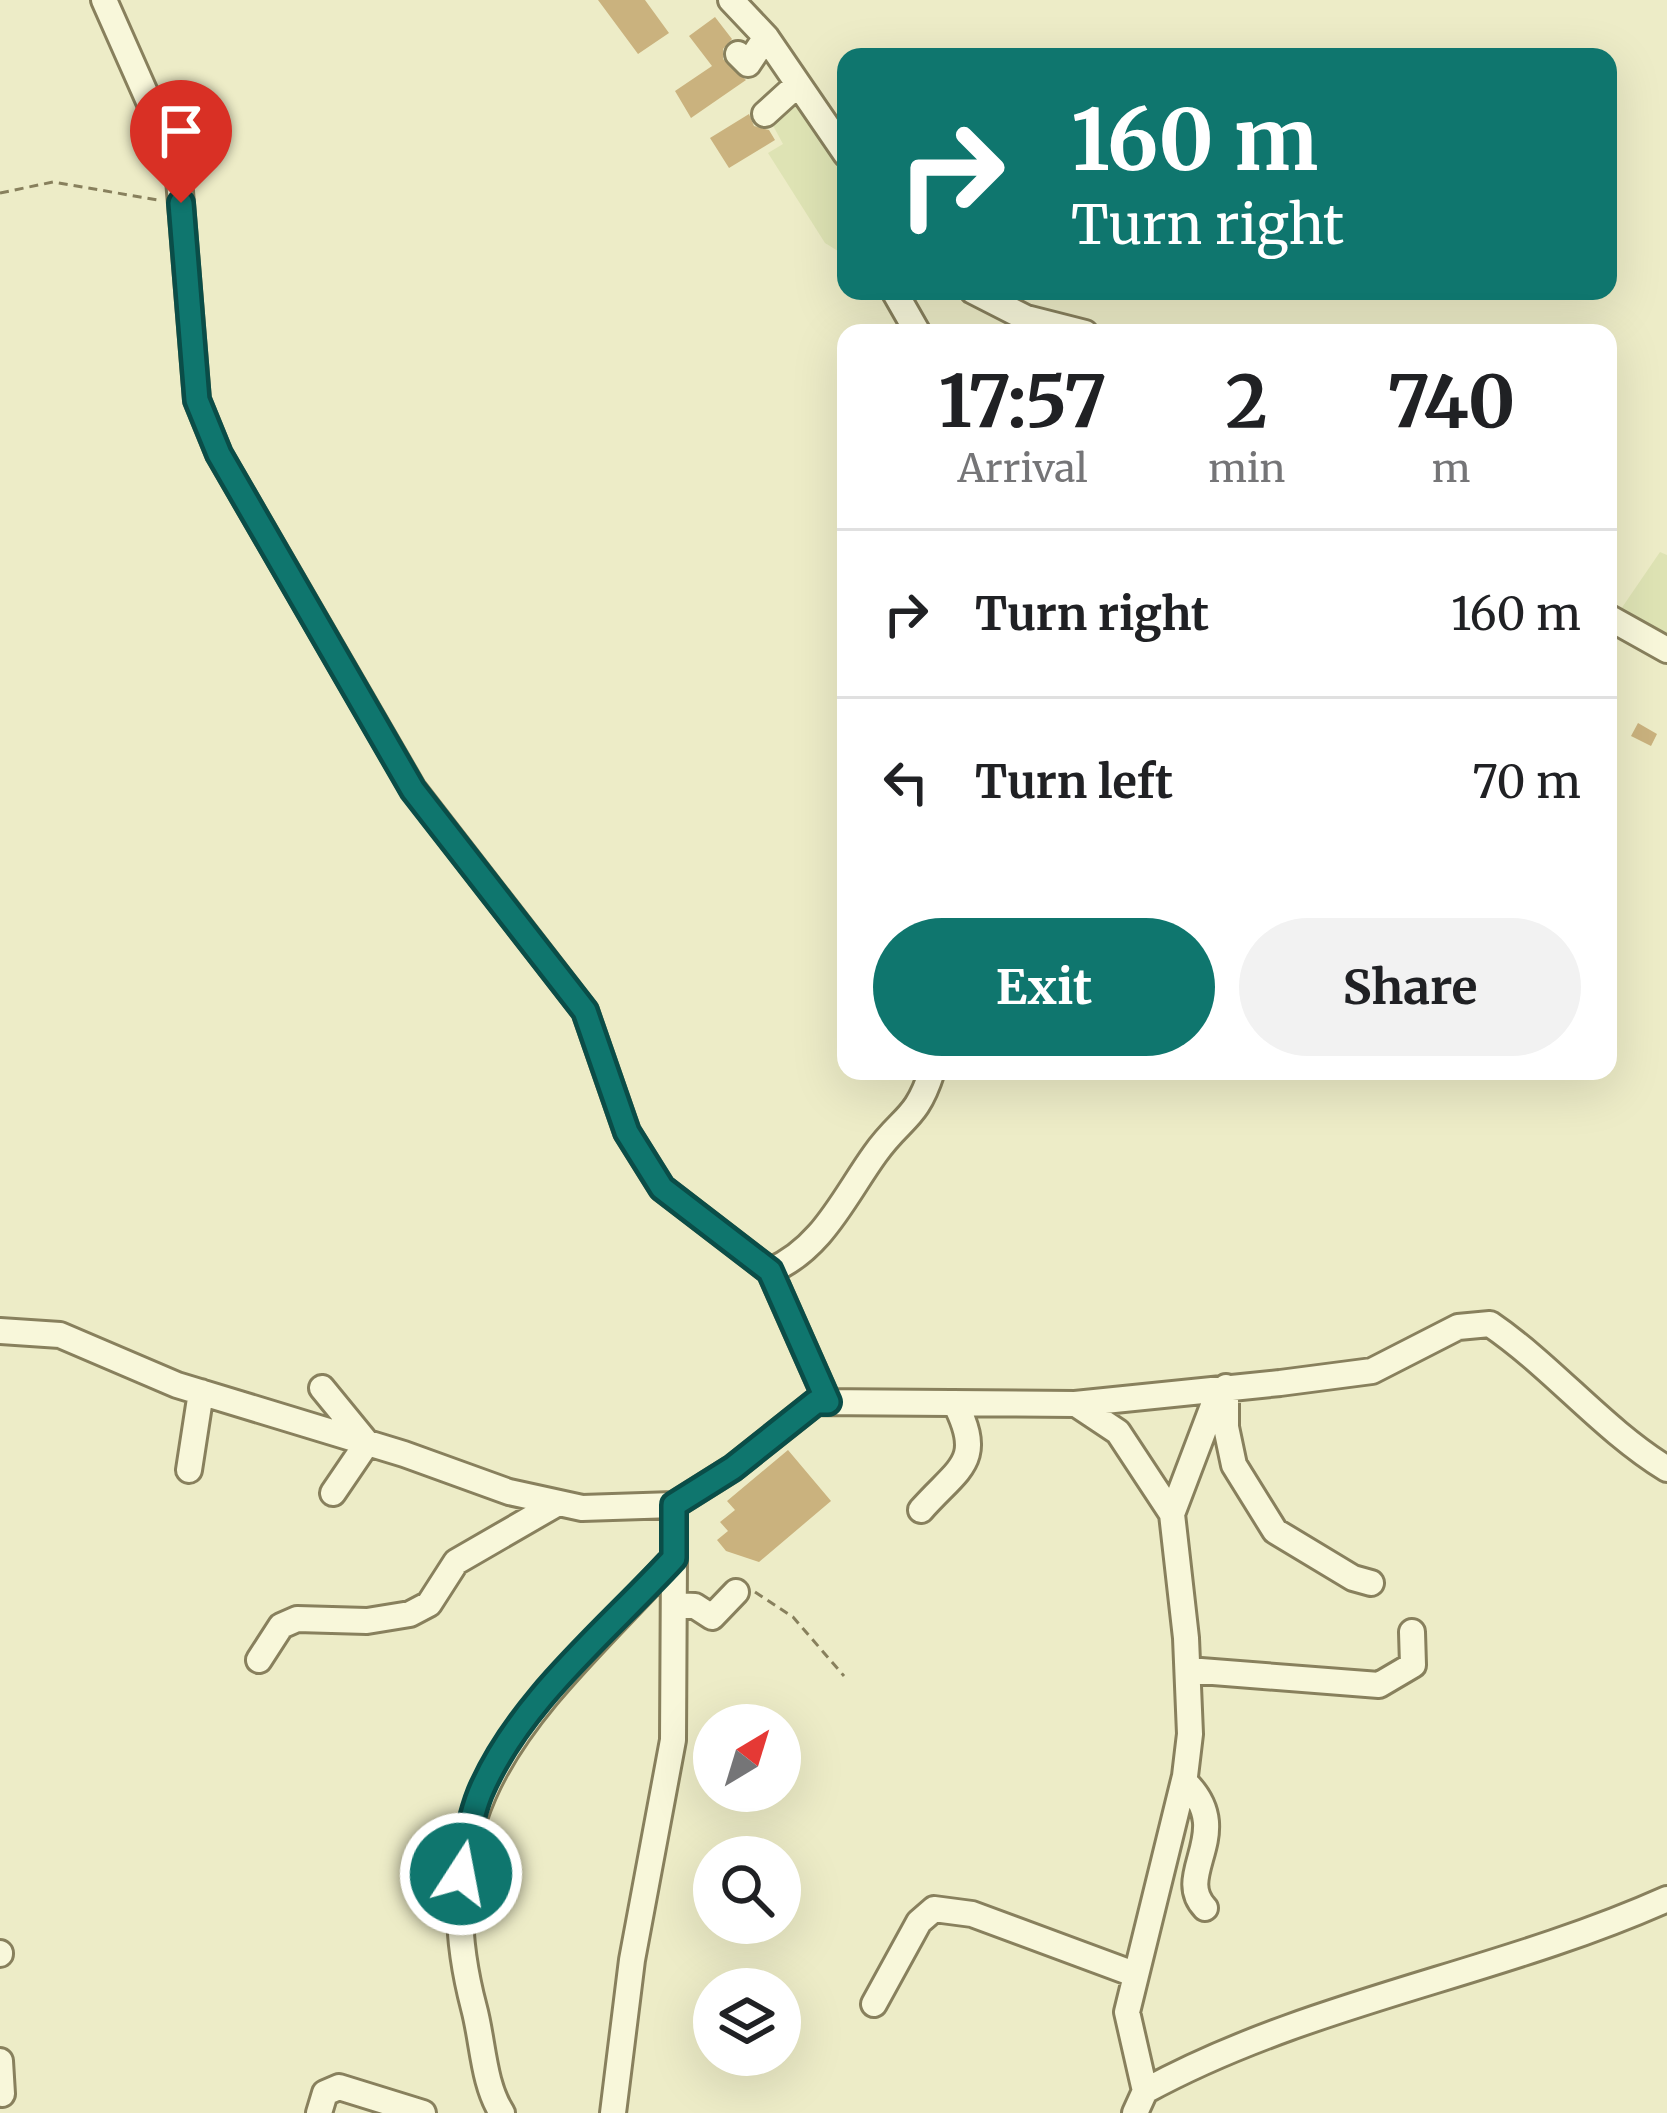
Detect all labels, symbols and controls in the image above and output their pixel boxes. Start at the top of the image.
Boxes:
pin [130,80,232,203]
text: 160 m [1071,87,1318,193]
icon: right [873,96,1029,252]
icon: arrive [148,98,214,164]
text: Turn right [1071,191,1344,259]
text: 17:57 [938,356,1107,447]
text: 2 [1226,356,1268,447]
text: 740 [1387,356,1516,447]
text: Arrival [957,444,1088,493]
text: min [1208,444,1285,493]
text: m [1432,444,1471,493]
icon: right [873,581,939,647]
text: Turn right [975,586,1209,642]
text: 160 m [1451,586,1581,642]
icon: left [873,749,939,815]
text: Turn left [975,754,1173,810]
text: 70 m [1472,754,1581,810]
button: Exit [873,918,1215,1056]
button: Share [1239,918,1581,1056]
north arrow [693,1704,801,1812]
map controls [693,1704,801,2076]
position arrow [398,1811,524,1937]
button: search [693,1836,801,1944]
button: layers [693,1968,801,2076]

